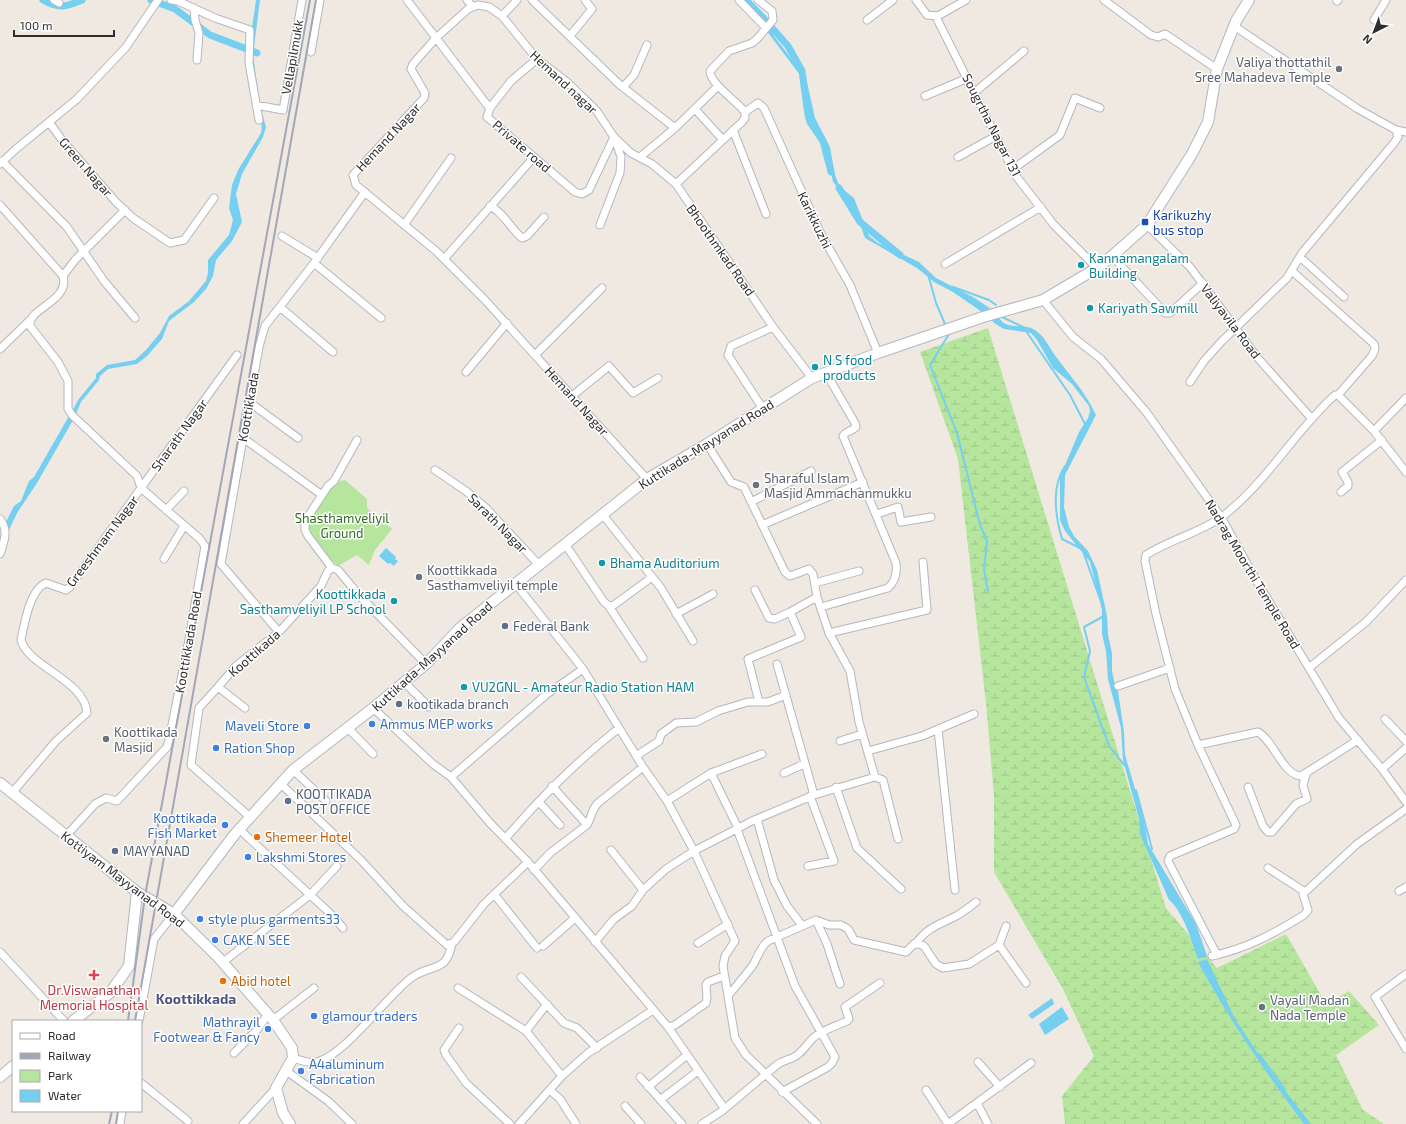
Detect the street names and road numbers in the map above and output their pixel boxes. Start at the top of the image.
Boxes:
street label: Vellapilmukk [278,18,307,96]
street label: Hemand nagar [527,47,601,117]
street label: Sougrtha Nagar 131 [959,71,1025,179]
street label: Hemand Nagar [352,99,424,175]
street label: Private road [490,116,554,176]
street label: Green Nagar [56,134,116,200]
street label: Karikkuzhi [794,189,836,251]
street label: Bhoothmkad Road [683,201,759,299]
street label: Valiyavila Road [1198,280,1264,362]
street label: Hemand Nagar [542,363,612,439]
street label: Koottikkada [234,371,262,443]
street label: Sharath Nagar [147,396,211,474]
street label: Kuttikada-Mayyanad Road [635,396,777,492]
street label: Sarath Nagar [465,490,531,556]
street label: Greeshmam Nagar [63,492,141,590]
street label: Nadrag Moorthi Temple Road [1202,496,1304,652]
street label: Koottikkada Road [171,590,205,694]
street label: Kuttikada-Mayyanad Road [368,598,496,714]
street label: Koottikada [225,626,283,680]
street label: Kottiyam Mayyanad Road [58,827,188,931]

